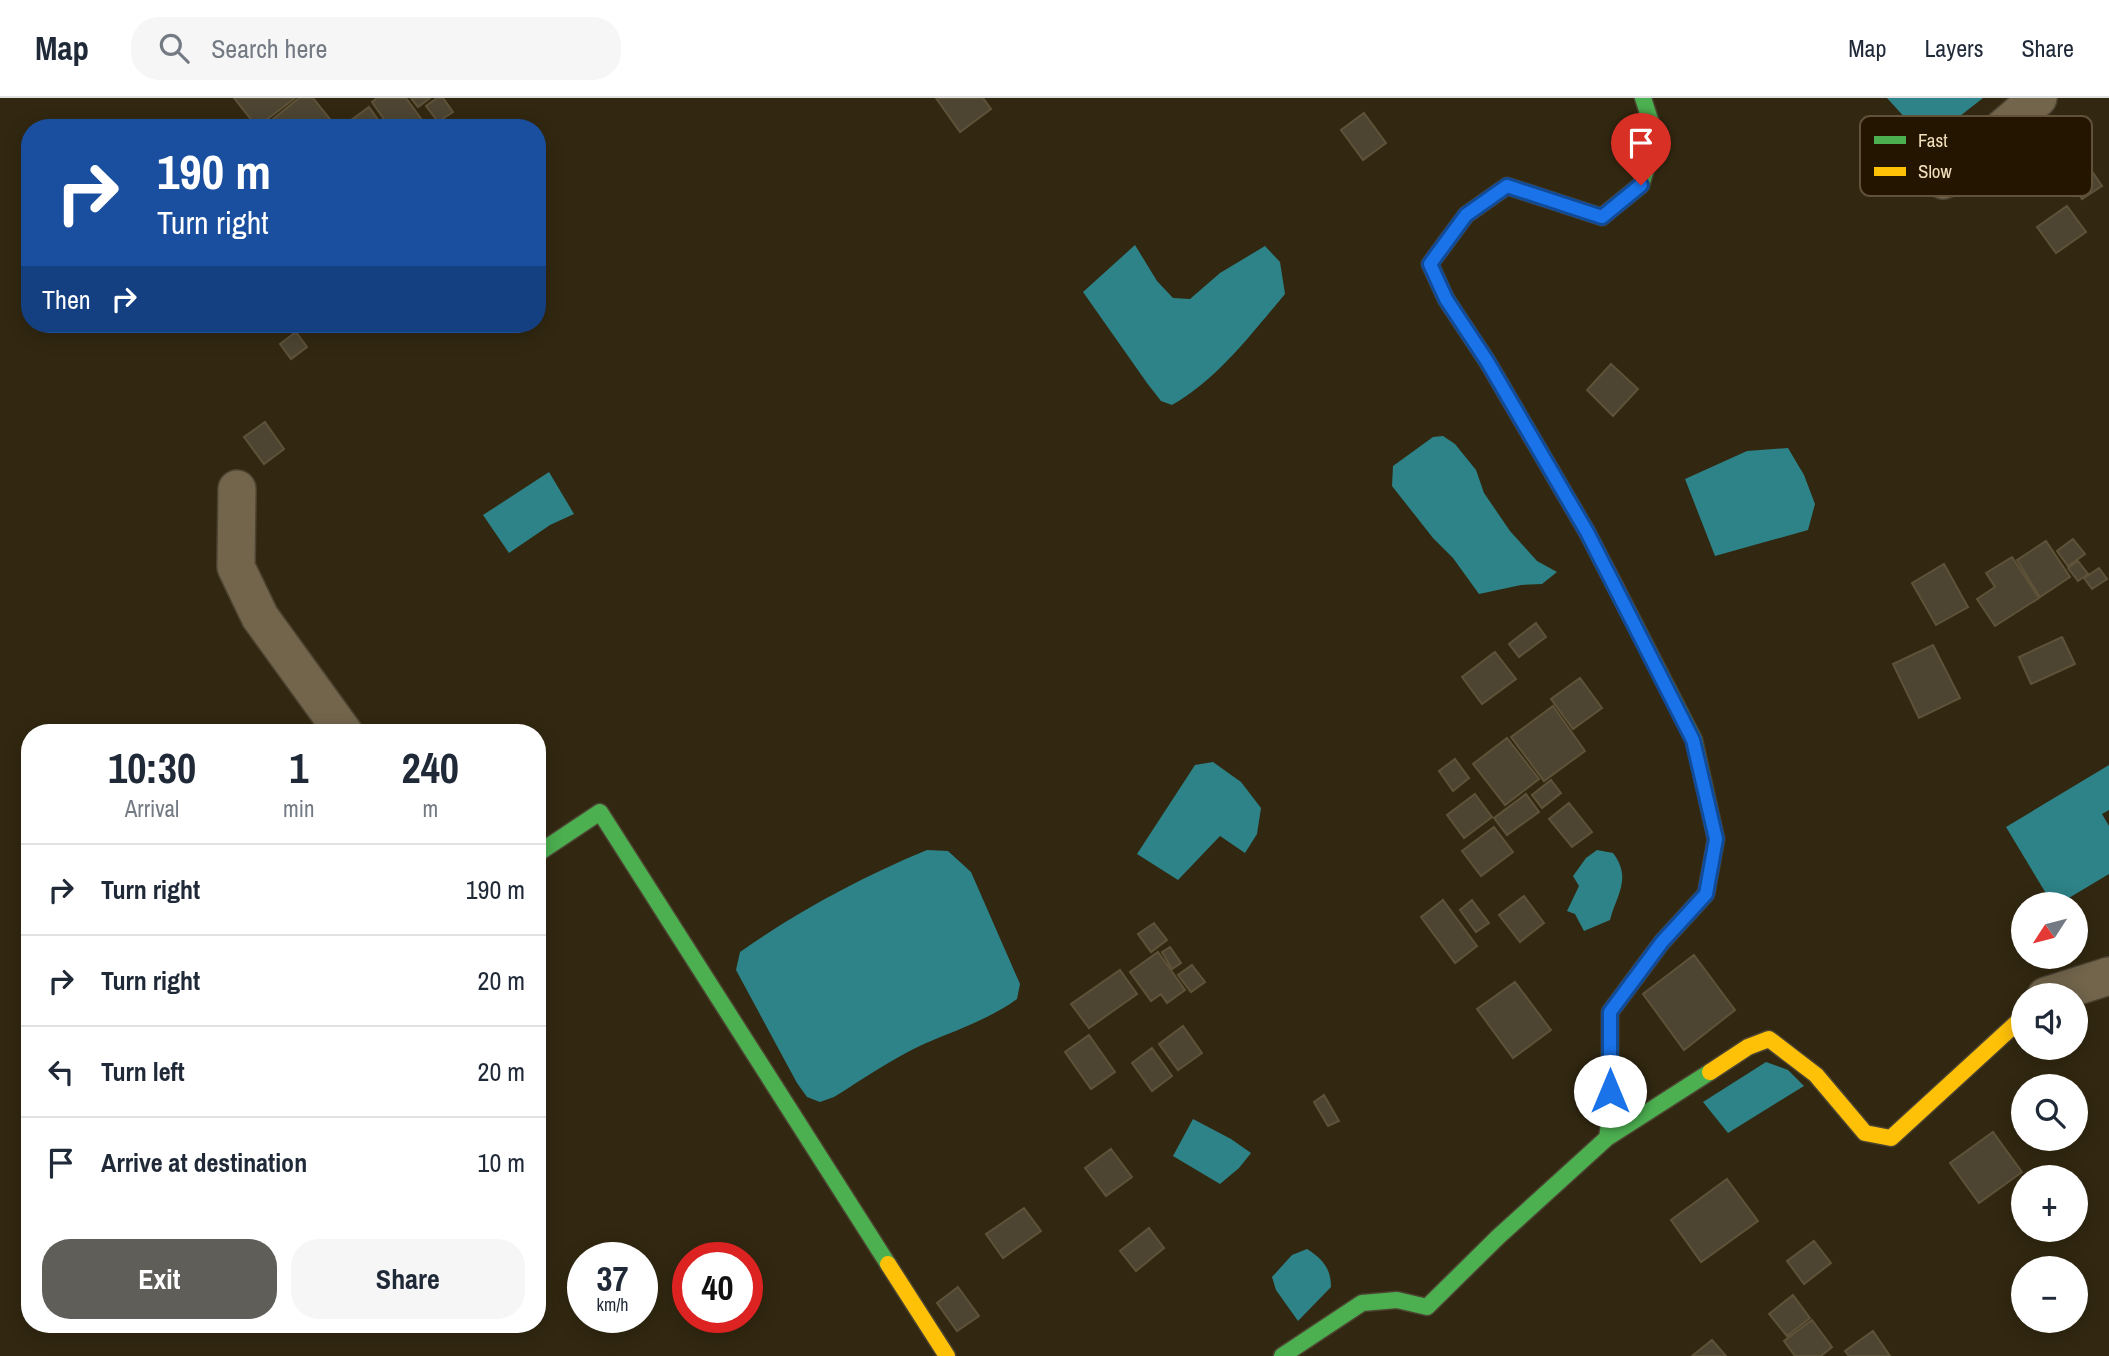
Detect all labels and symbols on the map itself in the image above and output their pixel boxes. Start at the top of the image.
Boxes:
pin [1611,113,1671,185]
legend [1860,116,2092,196]
text: Fast [1918,127,1948,153]
text: Slow [1918,158,1953,184]
north arrow [2011,892,2088,970]
position arrow [1573,1054,1647,1128]
speed limit sign: 40 [672,1242,763,1333]

